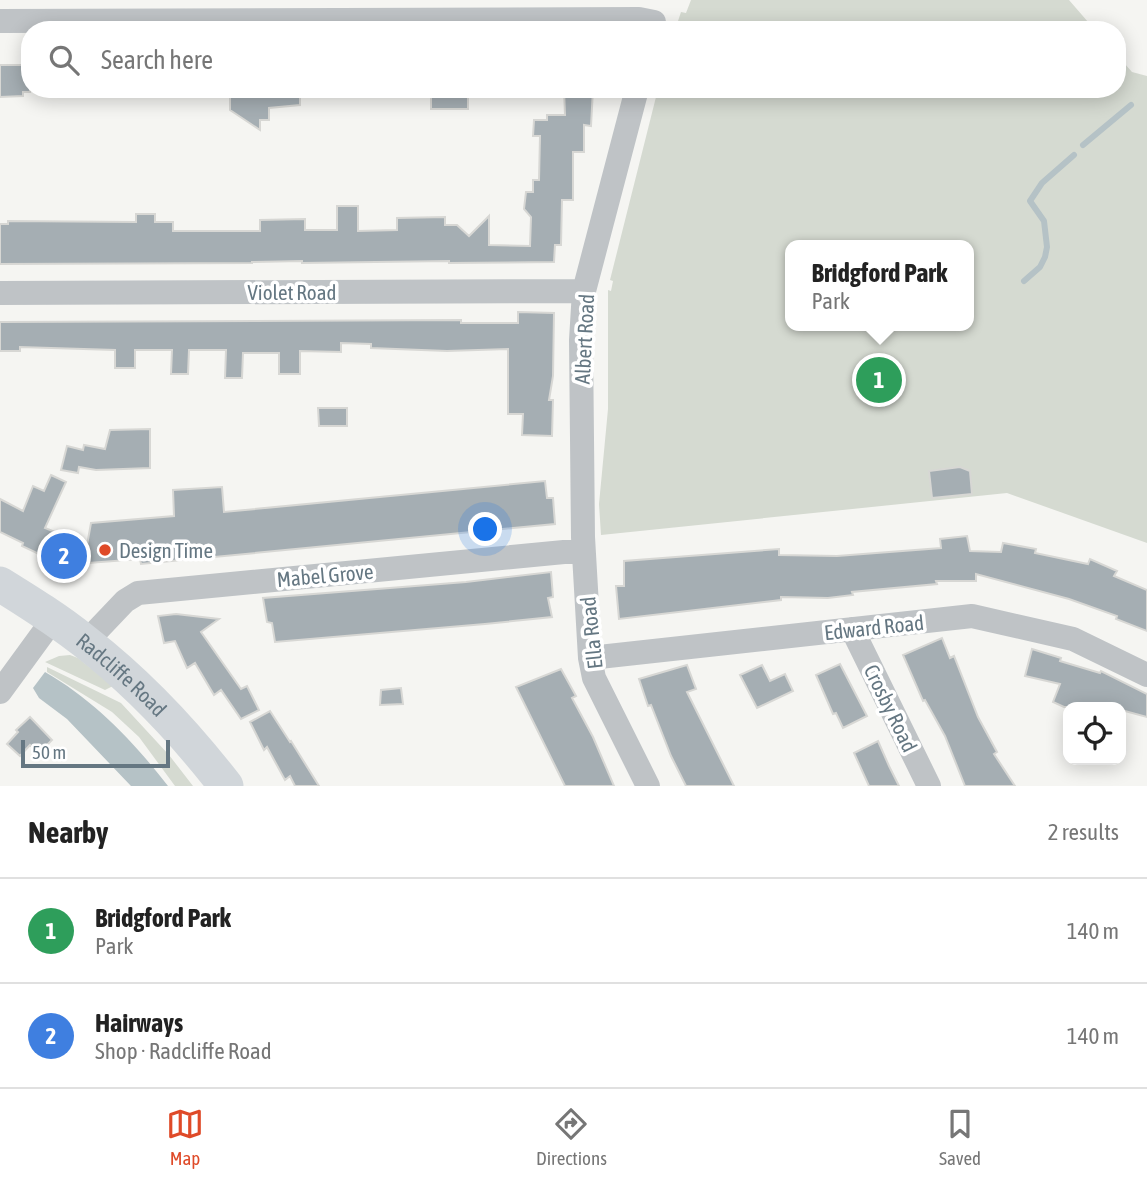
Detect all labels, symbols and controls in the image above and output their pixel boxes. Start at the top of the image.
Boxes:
search box [21,21,1126,98]
icon: search [45,41,83,79]
text: Search here [101,45,213,75]
popup [785,240,974,331]
text: Bridgford Park [812,258,947,288]
street label: Violet Road [248,280,336,304]
text: Park [812,288,850,314]
street label: Albert Road [570,293,598,385]
pin: 1 [856,354,902,406]
your location [468,512,502,546]
pin: 2 [41,530,87,582]
place label: Design Time [119,538,213,562]
marker: Design Time [97,542,113,558]
street label: Mabel Grove [276,559,374,591]
street label: Ella Road [575,596,607,670]
street label: Edward Road [823,610,925,644]
street label: Radcliffe Road [72,628,172,721]
street label: Crosby Road [860,660,922,756]
map controls [1063,702,1126,765]
button: locate [1063,702,1126,765]
scale bar [21,737,170,769]
text: 50 m [32,741,66,763]
text: Nearby [28,815,108,849]
text: 2 results [1048,819,1119,845]
text: Bridgford Park [95,903,231,933]
text: 1 [46,918,56,944]
text: 140 m [1067,918,1119,944]
text: Park [95,933,133,959]
text: Hairways [95,1008,183,1038]
text: 2 [46,1023,56,1049]
text: 140 m [1067,1023,1119,1049]
text: Shop · Radcliffe Road [95,1038,272,1064]
tab: Map [166,1105,204,1169]
tab: Directions [536,1105,607,1169]
tab: Saved [939,1105,981,1169]

